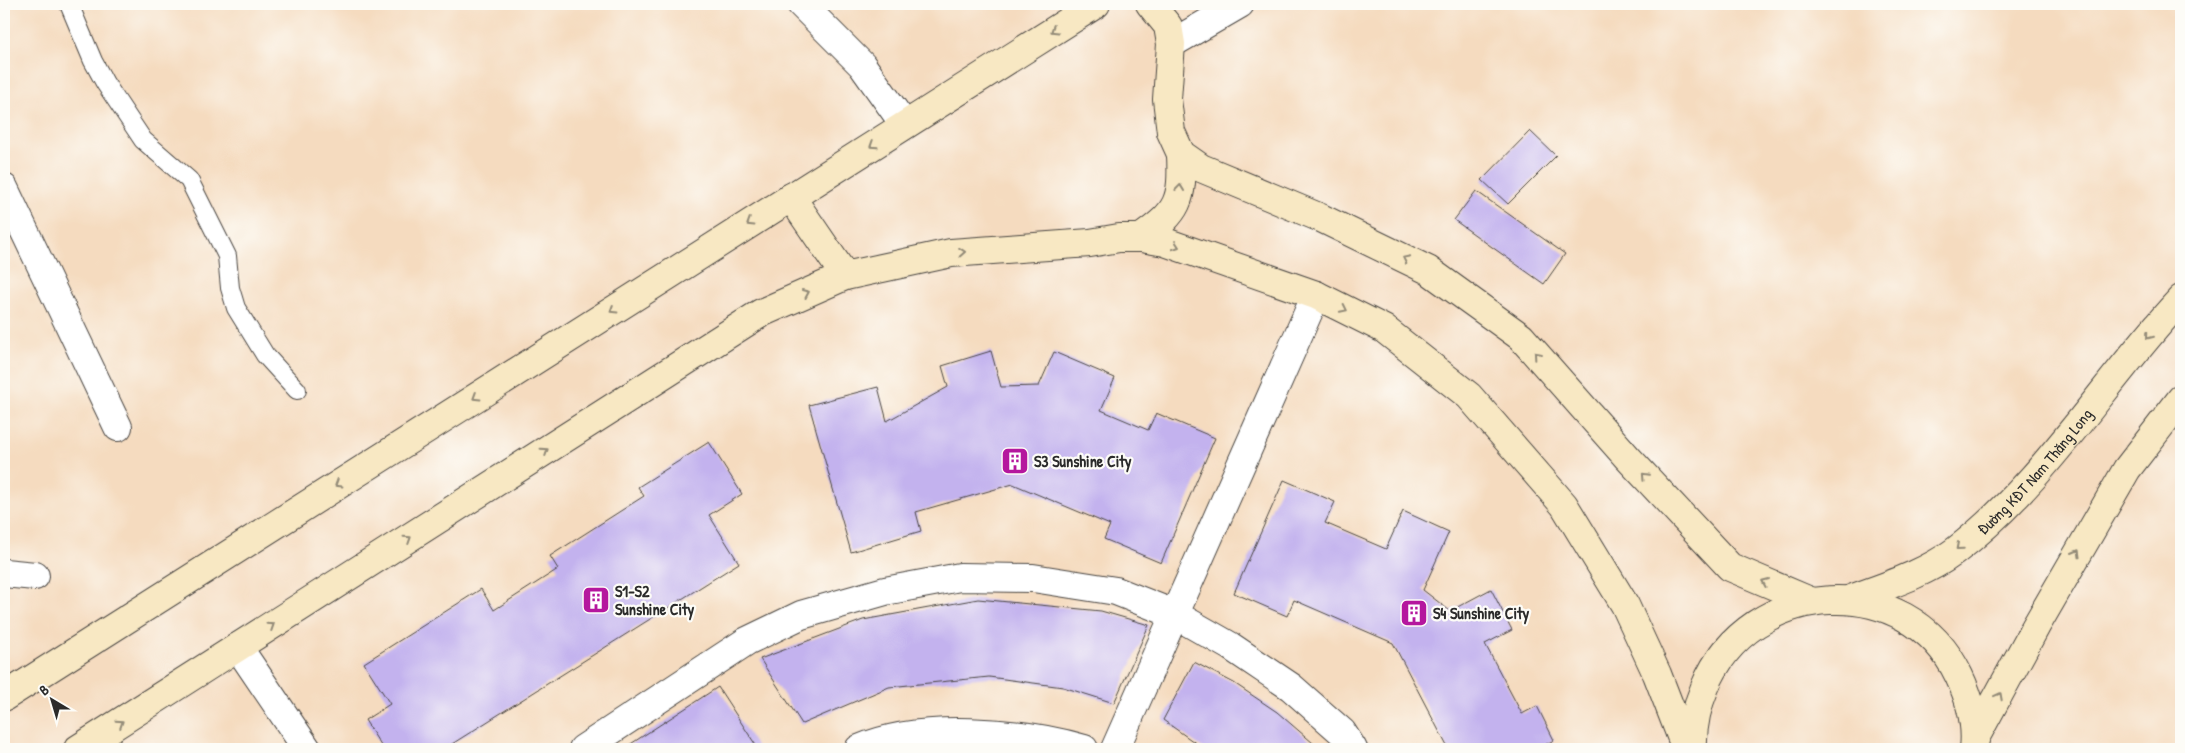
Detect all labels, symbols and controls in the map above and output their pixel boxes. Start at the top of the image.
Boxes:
one-way arrow [1051,23,1060,33]
one-way arrow [869,138,878,148]
one-way arrow [1175,184,1186,192]
one-way arrow [746,217,756,226]
one-way arrow [1171,240,1179,250]
one-way arrow [958,247,966,258]
one-way arrow [1402,255,1411,265]
one-way arrow [801,289,810,300]
one-way arrow [1339,303,1348,313]
one-way arrow [609,304,618,314]
one-way arrow [2146,330,2154,339]
one-way arrow [1534,351,1543,360]
one-way arrow [472,391,481,401]
street label: Đường KĐT Nam Thăng Long [1972,404,2097,539]
building icon: S3 Sunshine City [1000,446,1030,476]
one-way arrow [540,448,549,457]
place label: S3 Sunshine City [1034,450,1132,473]
one-way arrow [1642,473,1651,482]
one-way arrow [335,478,344,488]
one-way arrow [403,535,412,545]
one-way arrow [1955,542,1964,551]
one-way arrow [2071,550,2081,559]
one-way arrow [1761,577,1770,588]
place label: S1-S2 Sunshine City [615,580,695,621]
building icon: S1-S2 Sunshine City [581,585,611,615]
building icon: S4 Sunshine City [1399,598,1429,628]
place label: S4 Sunshine City [1433,602,1530,625]
one-way arrow [266,623,275,632]
north arrow [28,676,78,726]
text: B [35,680,52,699]
one-way arrow [1992,692,2002,701]
one-way arrow [114,720,123,729]

